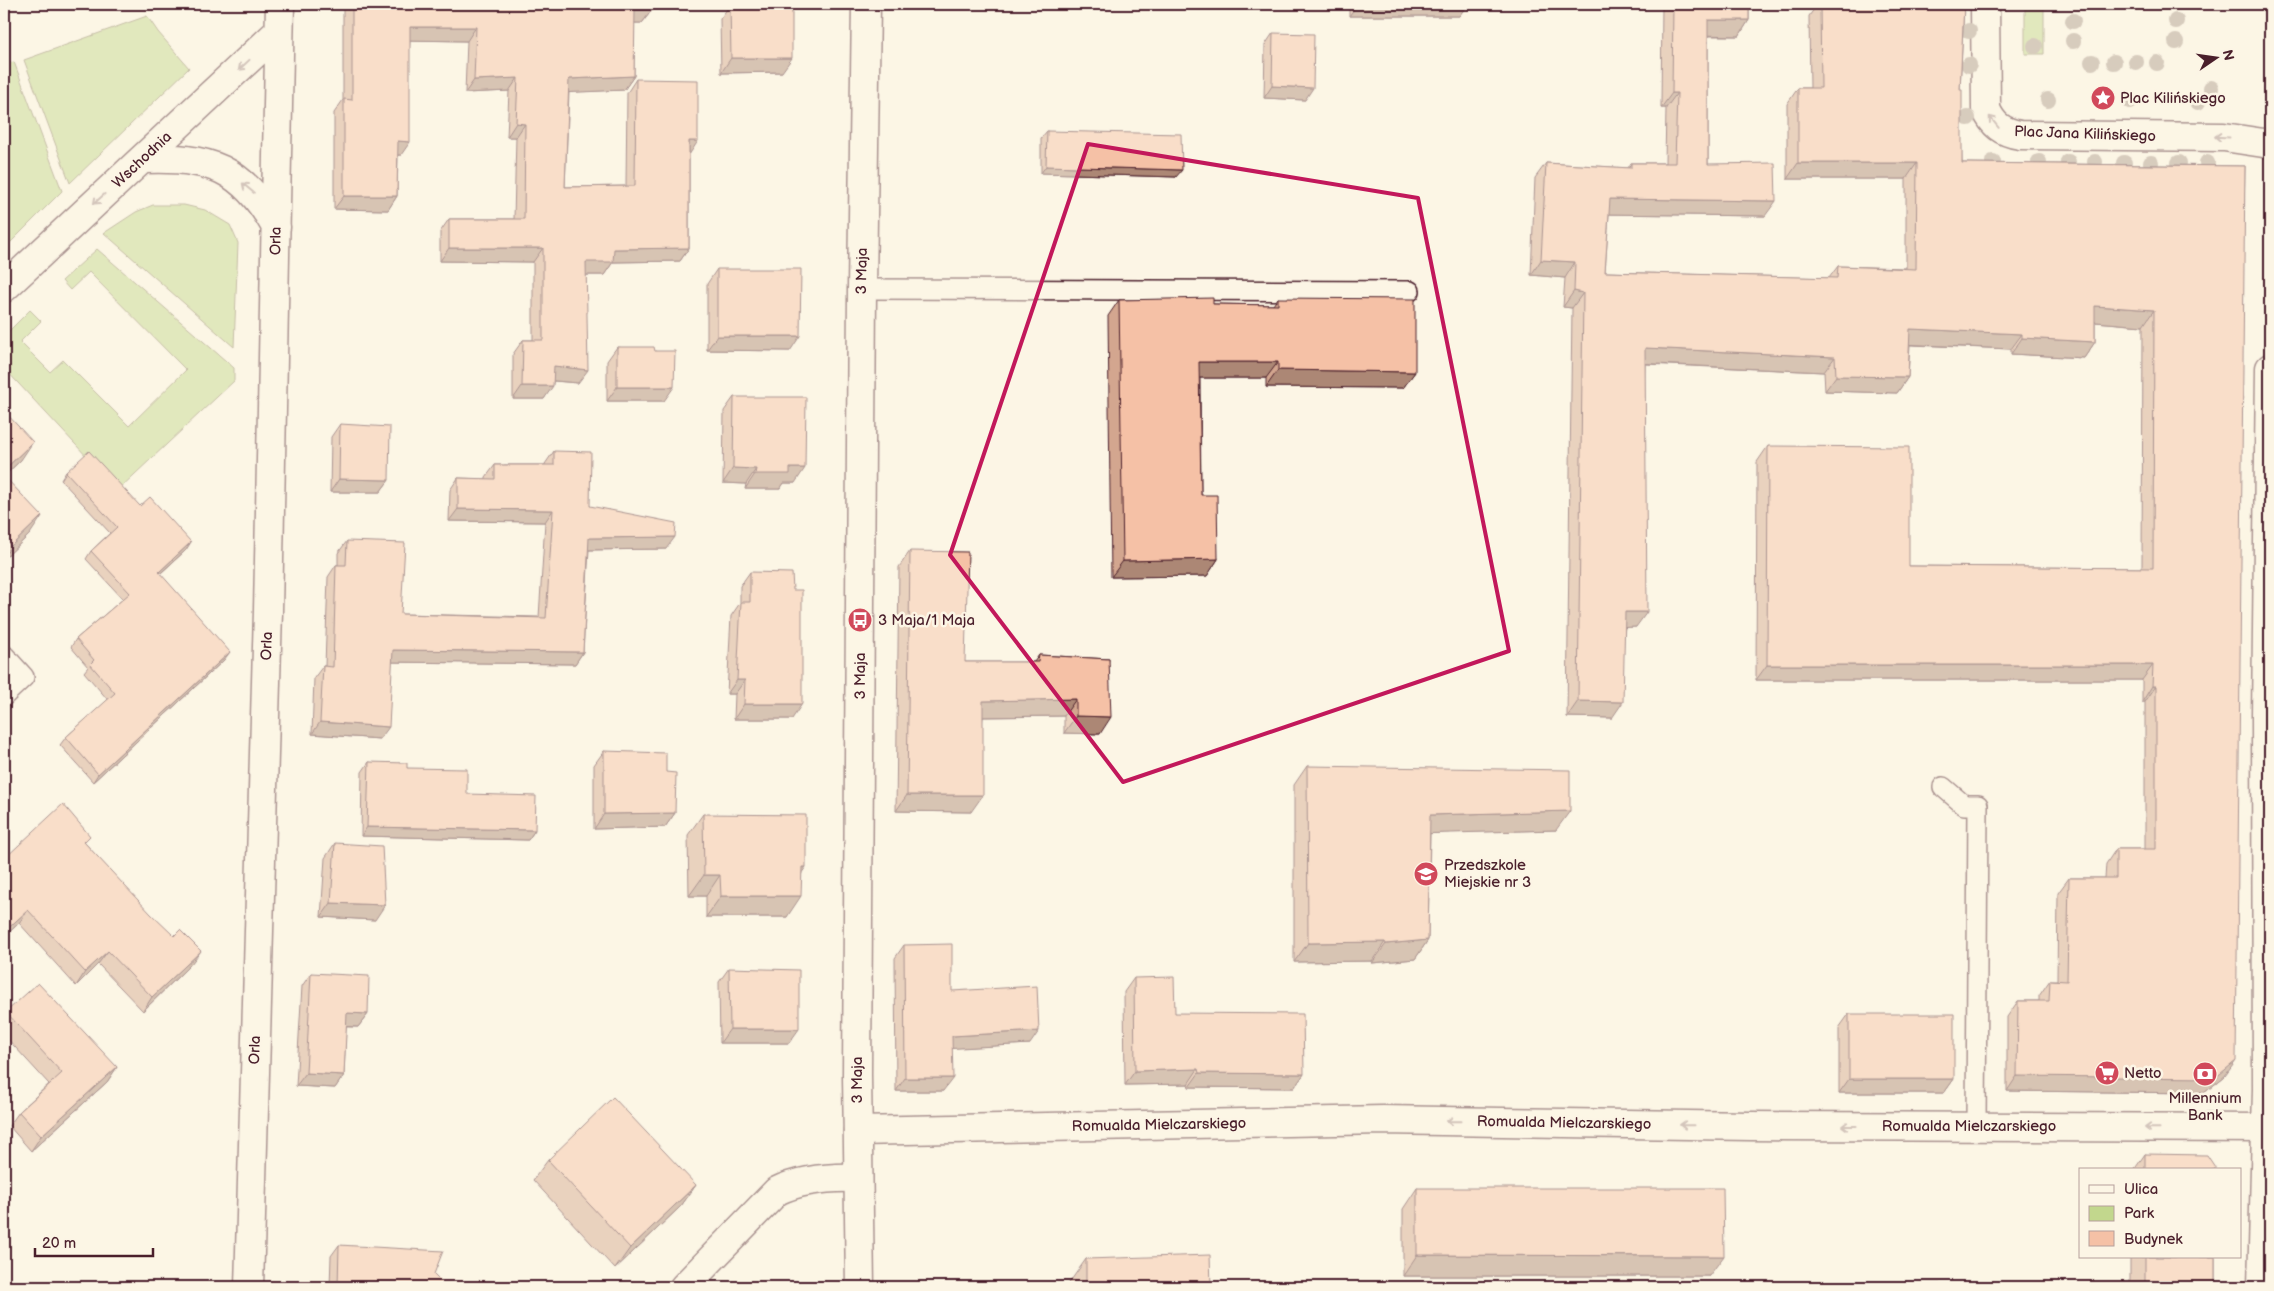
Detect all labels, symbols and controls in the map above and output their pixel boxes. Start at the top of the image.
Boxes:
north arrow [2192,32,2242,82]
text: N [2219,48,2238,62]
one-way arrow [237,59,250,71]
place icon: Plac Kilińskiego [2090,85,2116,111]
place label: Plac Kilińskiego [2120,89,2226,108]
one-way arrow [1989,116,2000,129]
street label: Plac Jana Kilińskiego [2014,122,2156,146]
street label: Wschodnia [108,127,176,193]
one-way arrow [2214,133,2230,142]
one-way arrow [242,182,255,193]
one-way arrow [92,193,105,205]
street label: Orla [266,227,286,255]
street label: 3 Maja [852,247,872,295]
bus stop icon: 3 Maja/1 Maja [847,607,873,633]
place label: 3 Maja/1 Maja [878,611,975,630]
street label: Orla [257,631,277,661]
street label: 3 Maja [851,653,870,699]
place label: Przedszkole Miejskie nr 3 [1444,856,1531,892]
school or university icon: Przedszkole Miejskie nr 3 [1413,861,1439,887]
street label: Orla [245,1035,265,1065]
street label: 3 Maja [848,1057,867,1103]
supermarket icon: Netto [2094,1060,2120,1086]
bank icon: Millennium Bank [2192,1061,2218,1087]
place label: Netto [2124,1064,2161,1083]
place label: Millennium Bank [2168,1089,2242,1125]
street label: Romualda Mielczarskiego [1477,1112,1651,1134]
street label: Romualda Mielczarskiego [1072,1114,1246,1136]
one-way arrow [1446,1117,1462,1126]
street label: Romualda Mielczarskiego [1882,1117,2056,1136]
one-way arrow [1679,1120,1695,1130]
one-way arrow [1841,1121,1858,1131]
one-way arrow [2144,1123,2160,1133]
legend [2079,1168,2242,1258]
text: Ulica [2124,1180,2158,1199]
text: Park [2124,1204,2155,1223]
scale bar [35,1226,152,1258]
text: Budynek [2124,1230,2183,1249]
text: 20 m [42,1234,76,1253]

